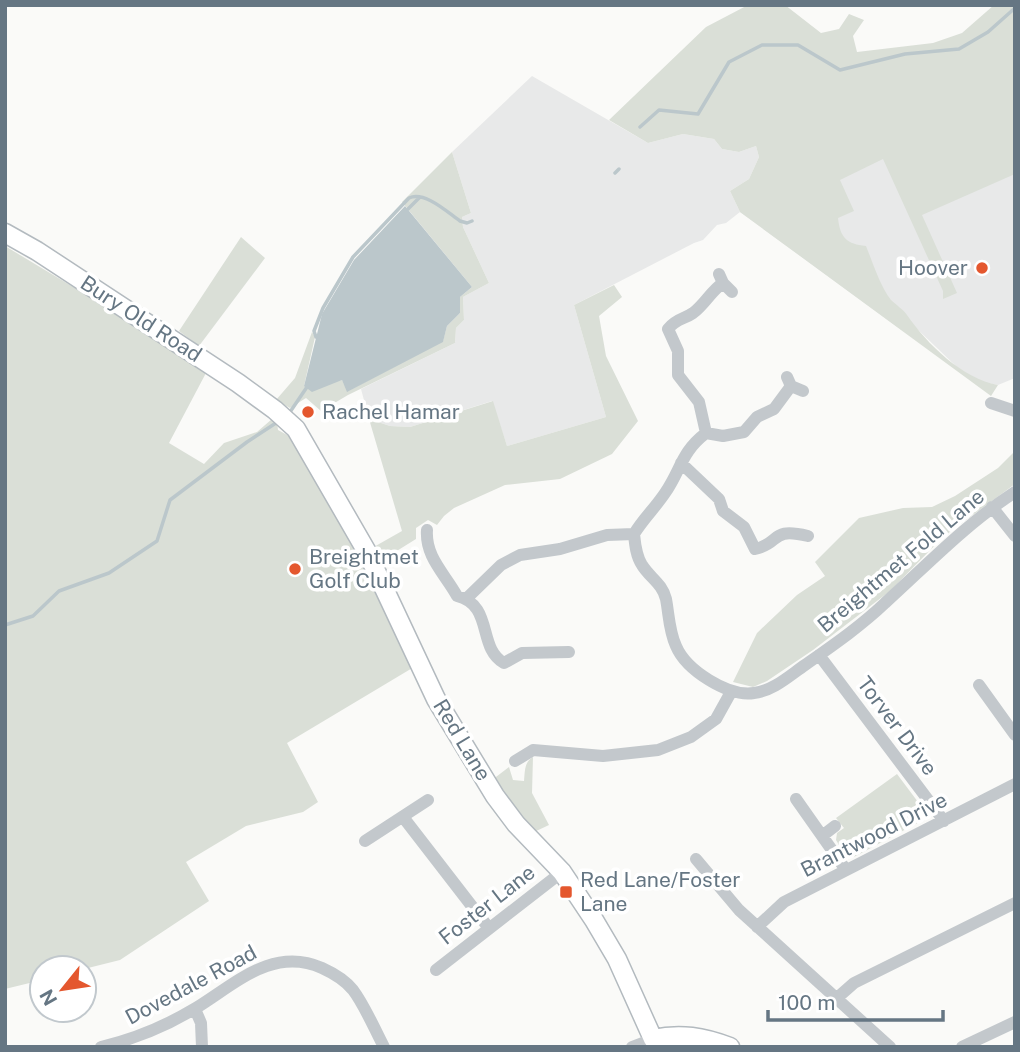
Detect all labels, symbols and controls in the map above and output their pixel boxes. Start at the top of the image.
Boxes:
place label: Hoover [898,255,968,280]
marker: Hoover [974,260,990,276]
street label: Bury Old Road [76,270,207,367]
place label: Rachel Hamar [322,399,460,424]
marker: Rachel Hamar [300,404,316,420]
street label: Breightmet Fold Lane [812,484,989,638]
place label: Breightmet Golf Club [309,544,419,593]
marker: Breightmet Golf Club [287,561,303,577]
street label: Torver Drive [852,671,943,780]
street label: Red Lane [428,694,497,785]
street label: Brantwood Drive [796,787,951,882]
street label: Foster Lane [434,859,540,950]
place label: Red Lane/Foster Lane [580,867,741,916]
marker: Red Lane/Foster Lane [558,884,574,900]
street label: Dovedale Road [121,939,261,1030]
north arrow [28,954,98,1024]
scale bar [768,978,943,1022]
text: N [35,986,62,1009]
text: 100 m [778,990,835,1015]

